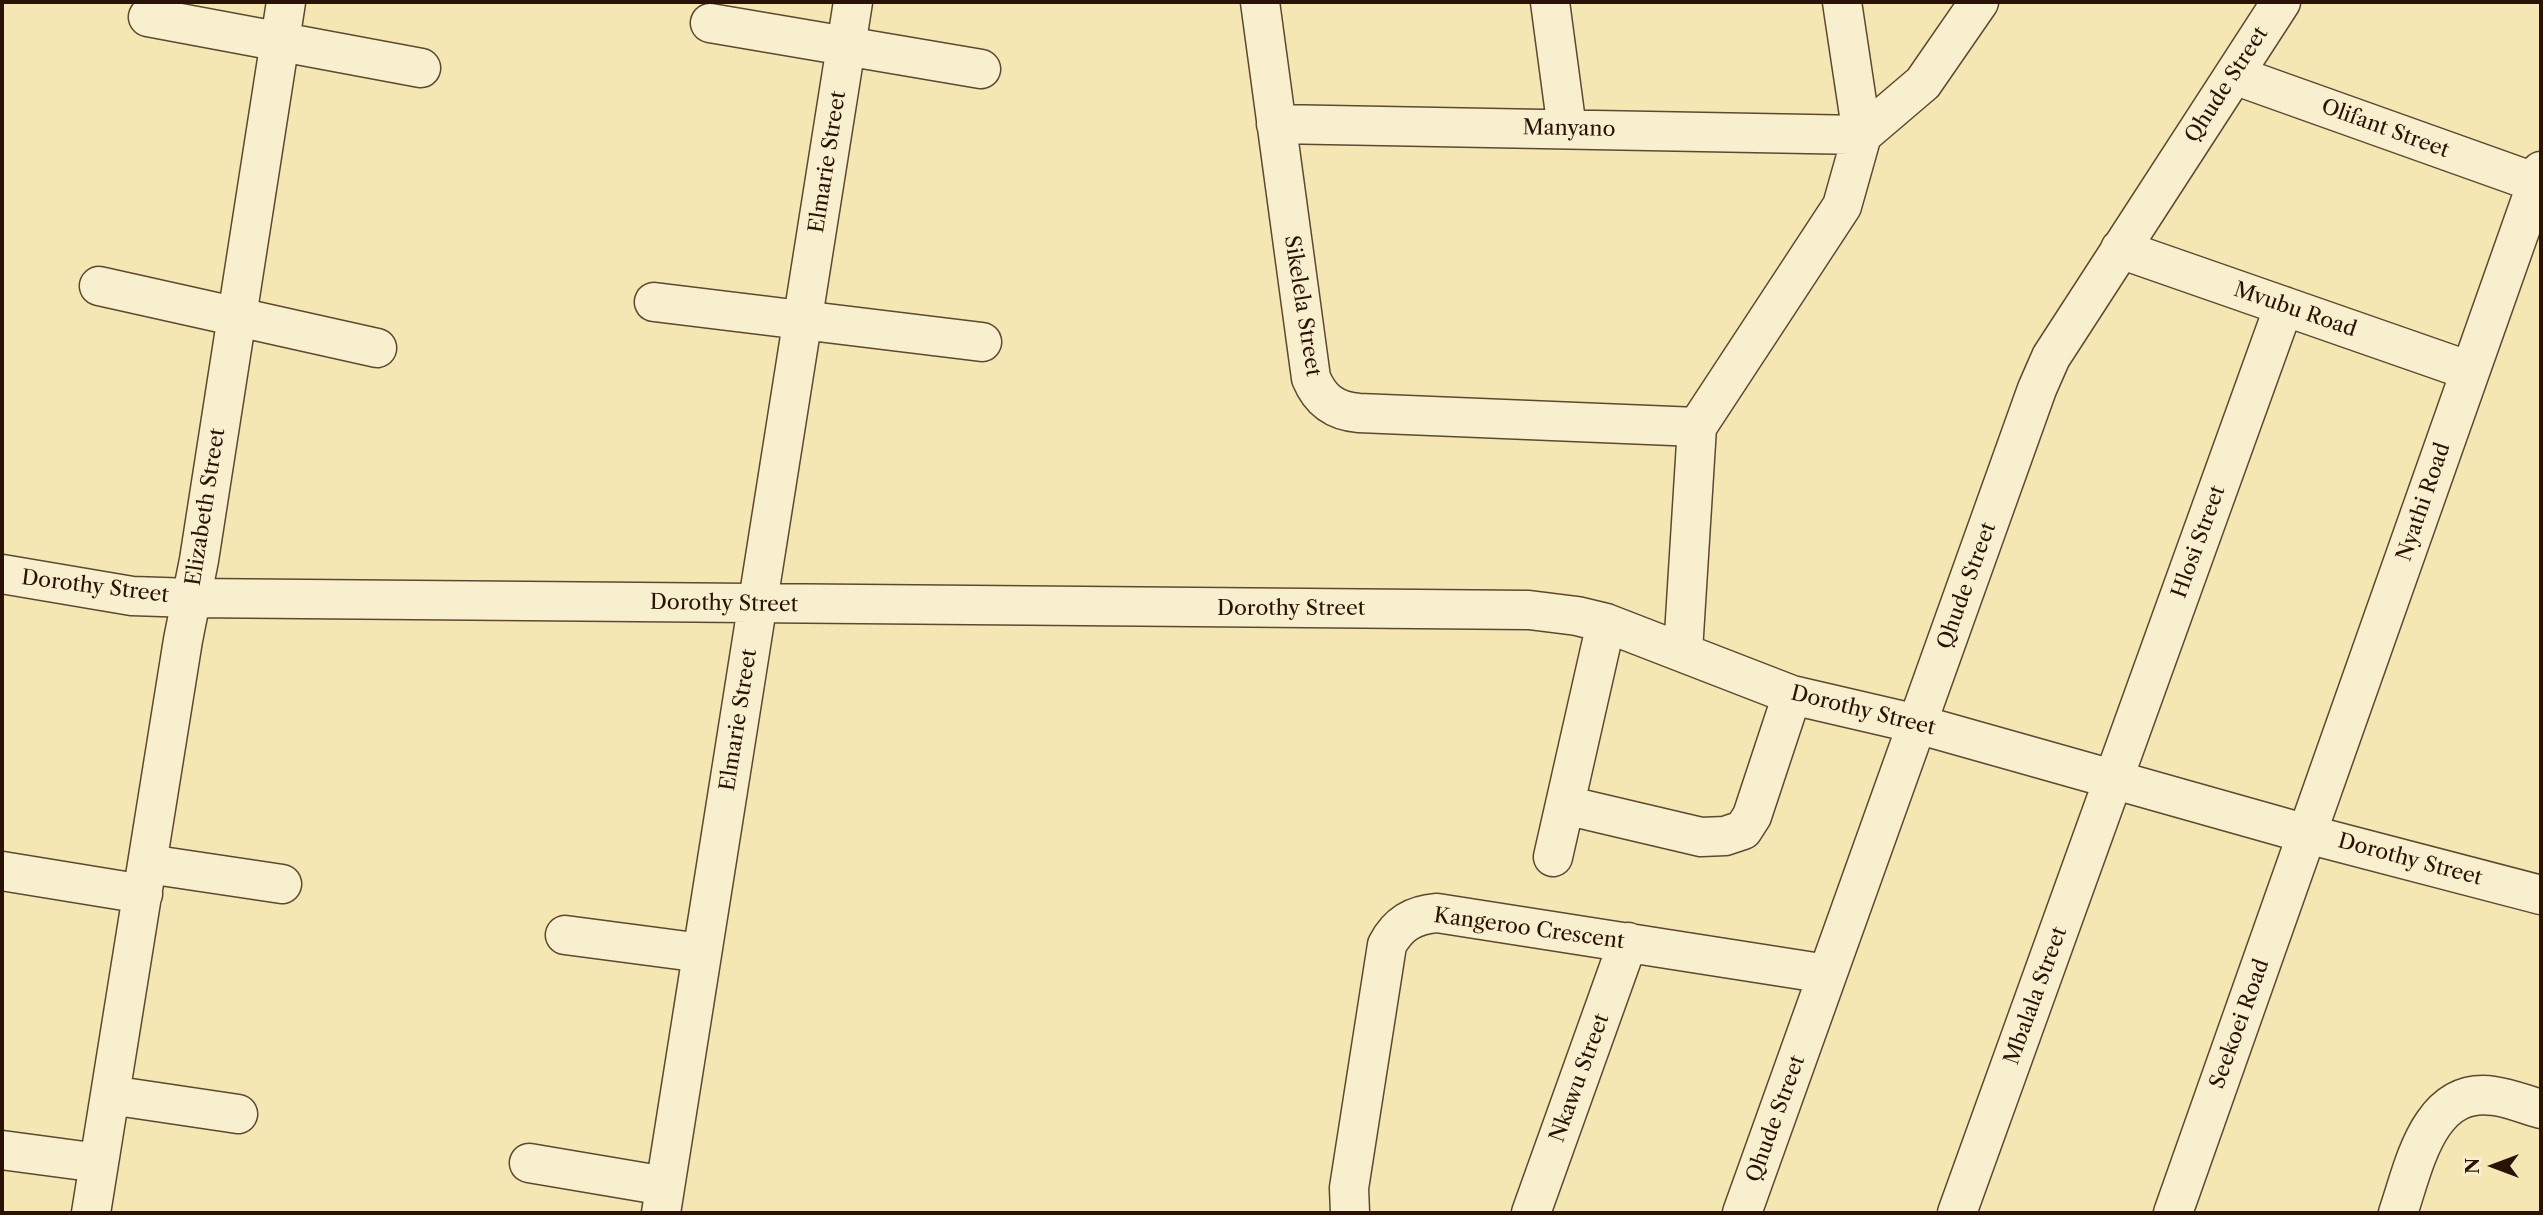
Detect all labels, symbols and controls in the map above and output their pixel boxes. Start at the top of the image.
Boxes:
street label: Qhude Street [2180,22,2274,148]
street label: Elmarie Street [804,89,852,235]
street label: Olifant Street [2318,94,2452,164]
street label: Manyano [1522,116,1616,142]
street label: Sikelela Street [1278,234,1326,378]
street label: Mvubu Road [2230,277,2360,343]
street label: Elizabeth Street [181,426,231,588]
street label: Nyathi Road [2392,439,2456,565]
street label: Hlosi Street [2167,482,2231,602]
street label: Qhude Street [1932,519,2002,653]
street label: Dorothy Street [20,565,170,609]
street label: Dorothy Street [650,590,798,618]
street label: Dorothy Street [1217,596,1365,622]
street label: Elmarie Street [715,647,763,793]
street label: Dorothy Street [1788,681,1938,741]
street label: Dorothy Street [2335,829,2485,891]
street label: Kangeroo Crescent [1432,903,1626,955]
street label: Mbalala Street [1999,924,2073,1068]
street label: Seekoei Road [2205,956,2275,1092]
street label: Nkawu Street [1545,1010,1615,1146]
street label: Qhude Street [1741,1052,1811,1186]
north arrow [2459,1131,2529,1201]
text: N [2461,1158,2484,1174]

